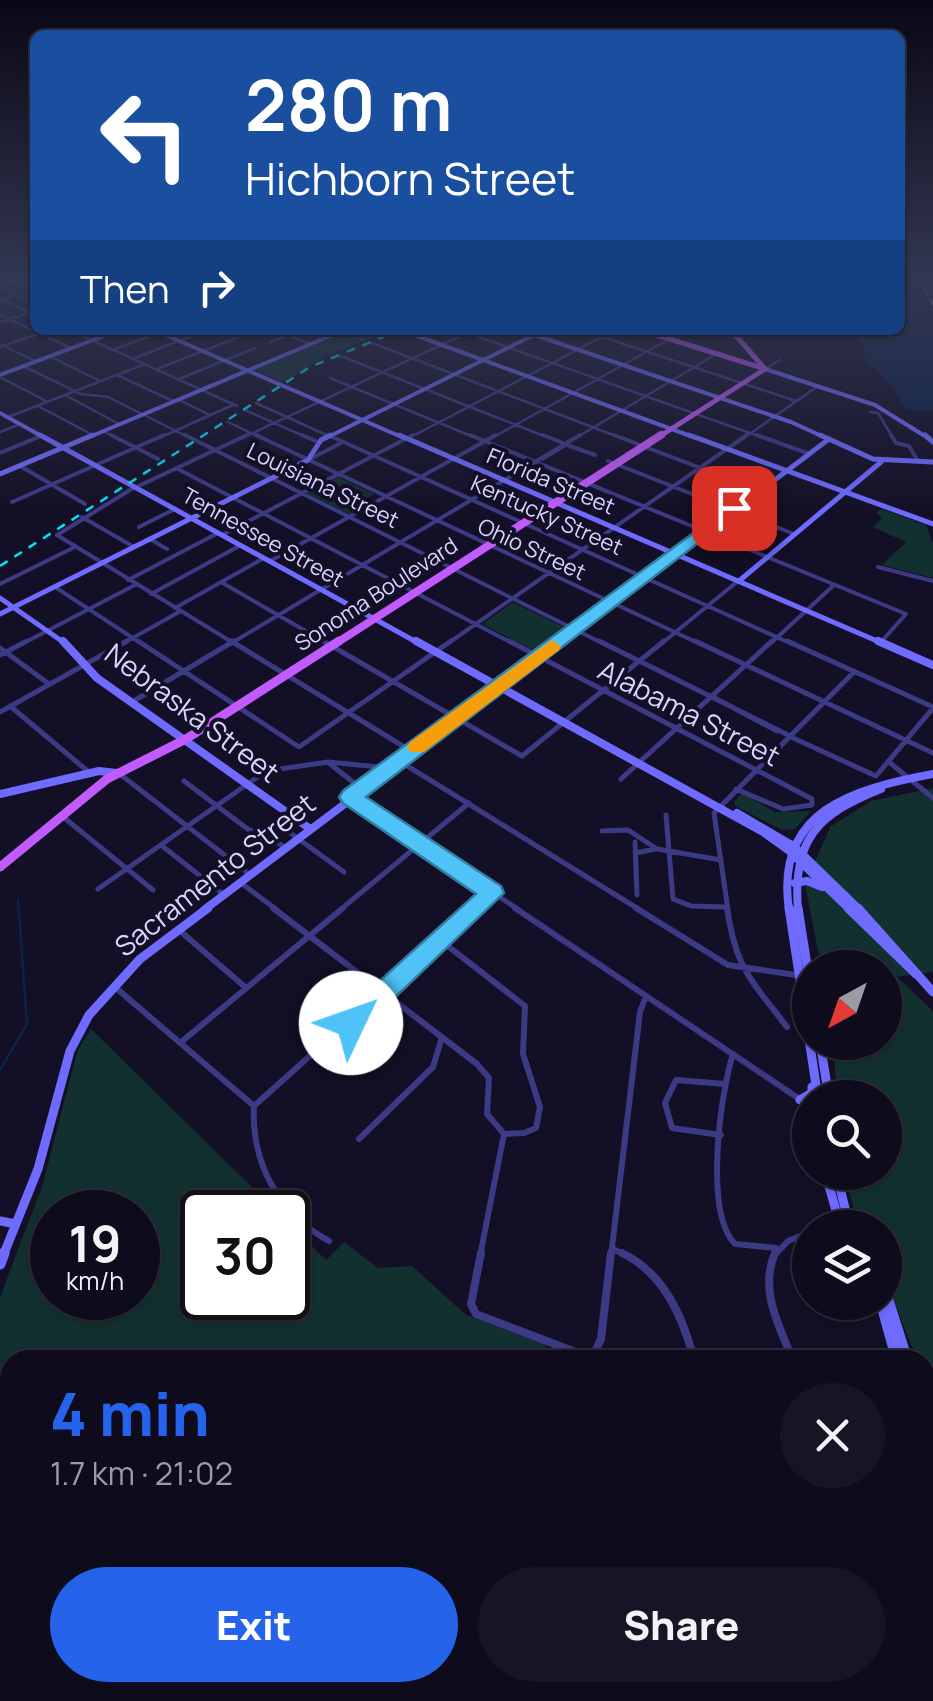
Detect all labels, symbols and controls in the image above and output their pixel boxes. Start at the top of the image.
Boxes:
text: 280 m [245,56,453,152]
icon: left [80,70,210,200]
text: Hichborn Street [245,147,575,209]
icon: right [189,260,244,315]
text: Then [80,262,169,314]
street label: Louisiana Street [242,435,404,535]
street label: Florida Street [482,441,620,522]
pin [692,466,777,551]
street label: Kentucky Street [466,468,628,562]
street label: Tennessee Street [177,480,349,594]
icon: arrive [707,481,762,536]
street label: Ohio Street [473,511,591,587]
street label: Sonoma Boulevard [289,530,463,658]
street label: Nebraska Street [98,634,288,790]
street label: Alabama Street [592,650,787,774]
street label: Sacramento Street [106,784,322,965]
north arrow [792,950,902,1060]
map controls [792,950,902,1320]
position arrow [299,971,403,1075]
button: search [792,1080,902,1190]
speed limit sign: 30 [180,1190,310,1320]
text: 19 [69,1209,121,1277]
button: layers [792,1210,902,1320]
text: km/h [66,1263,124,1298]
text: 4 min [50,1372,210,1454]
button: close [780,1383,885,1488]
text: 1.7 km · 21:02 [50,1451,233,1495]
button: Exit [50,1567,458,1682]
button: Share [478,1567,885,1682]

